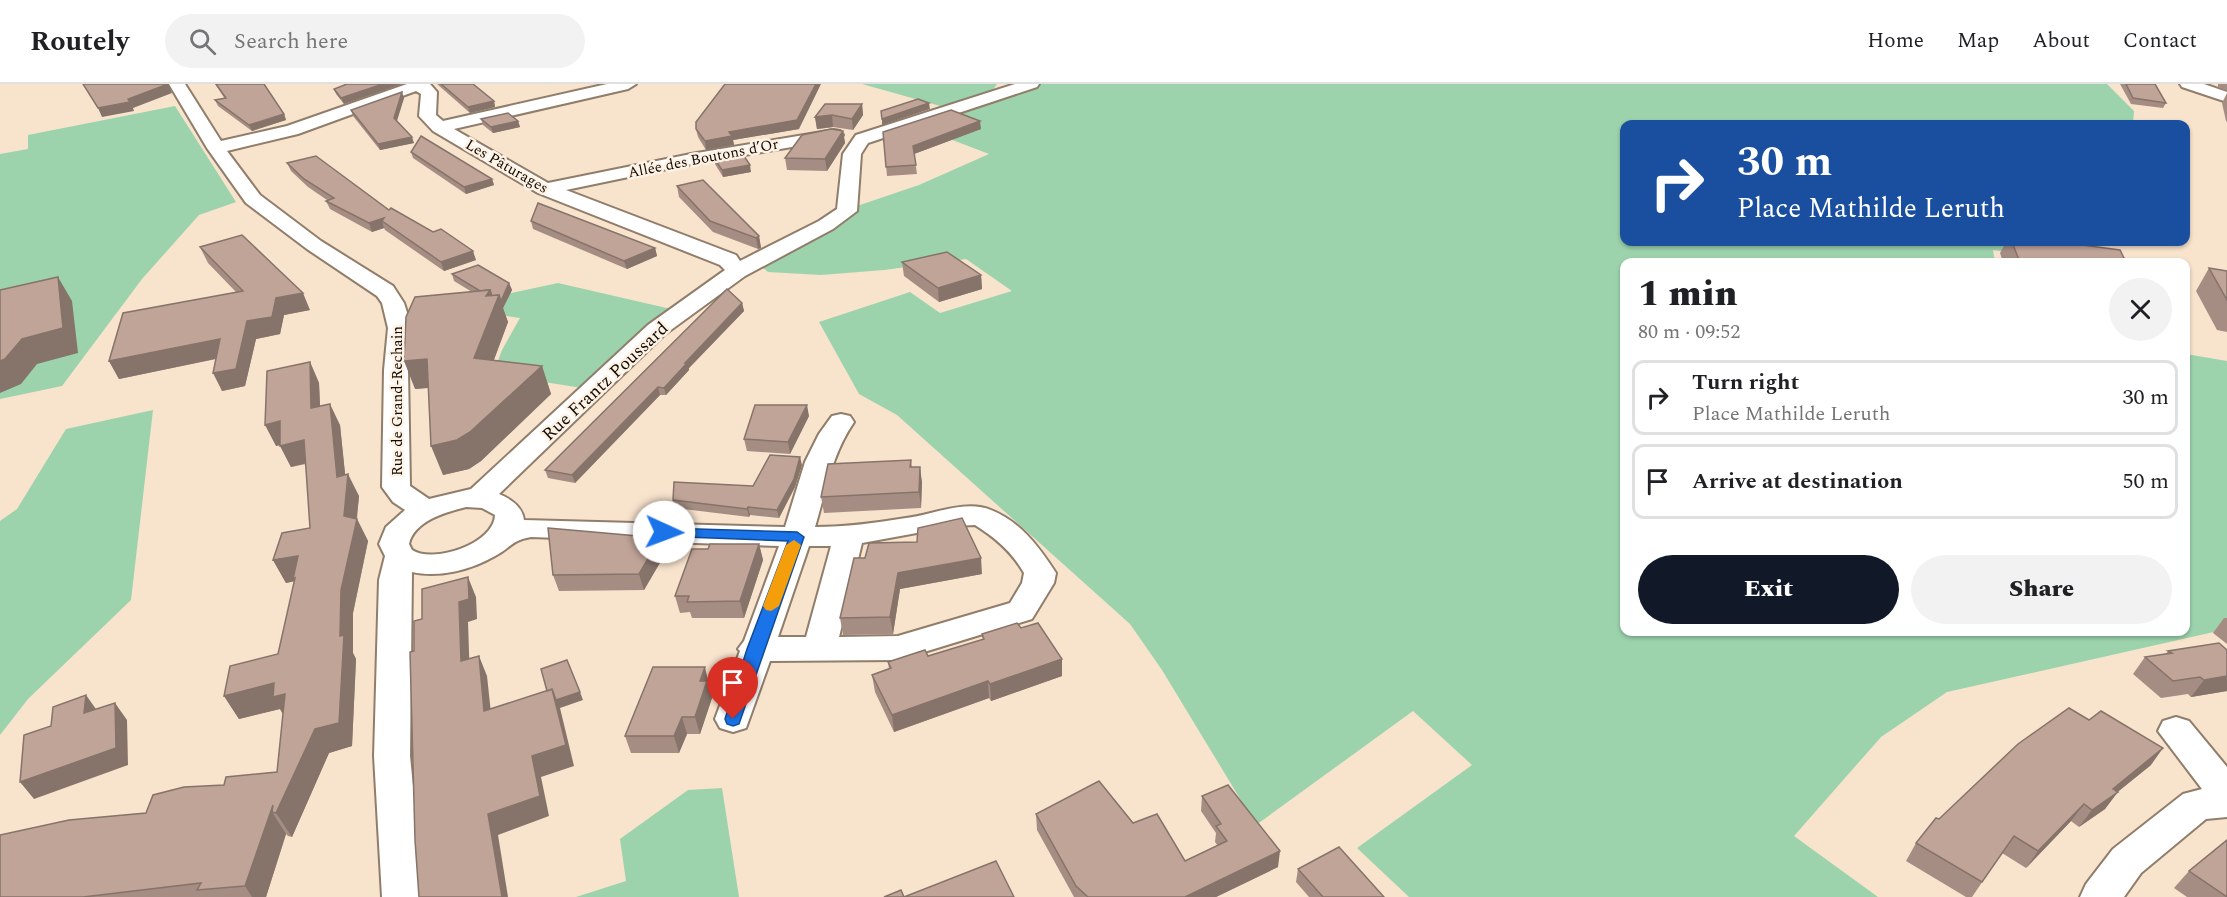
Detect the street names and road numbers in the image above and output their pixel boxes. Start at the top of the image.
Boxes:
street label: Les Pâturages [461,133,553,200]
street label: Allée des Boutons d’Or [626,133,780,184]
street label: Rue Frantz Poussard [536,315,675,447]
street label: Rue de Grand-Rechain [386,326,409,476]

